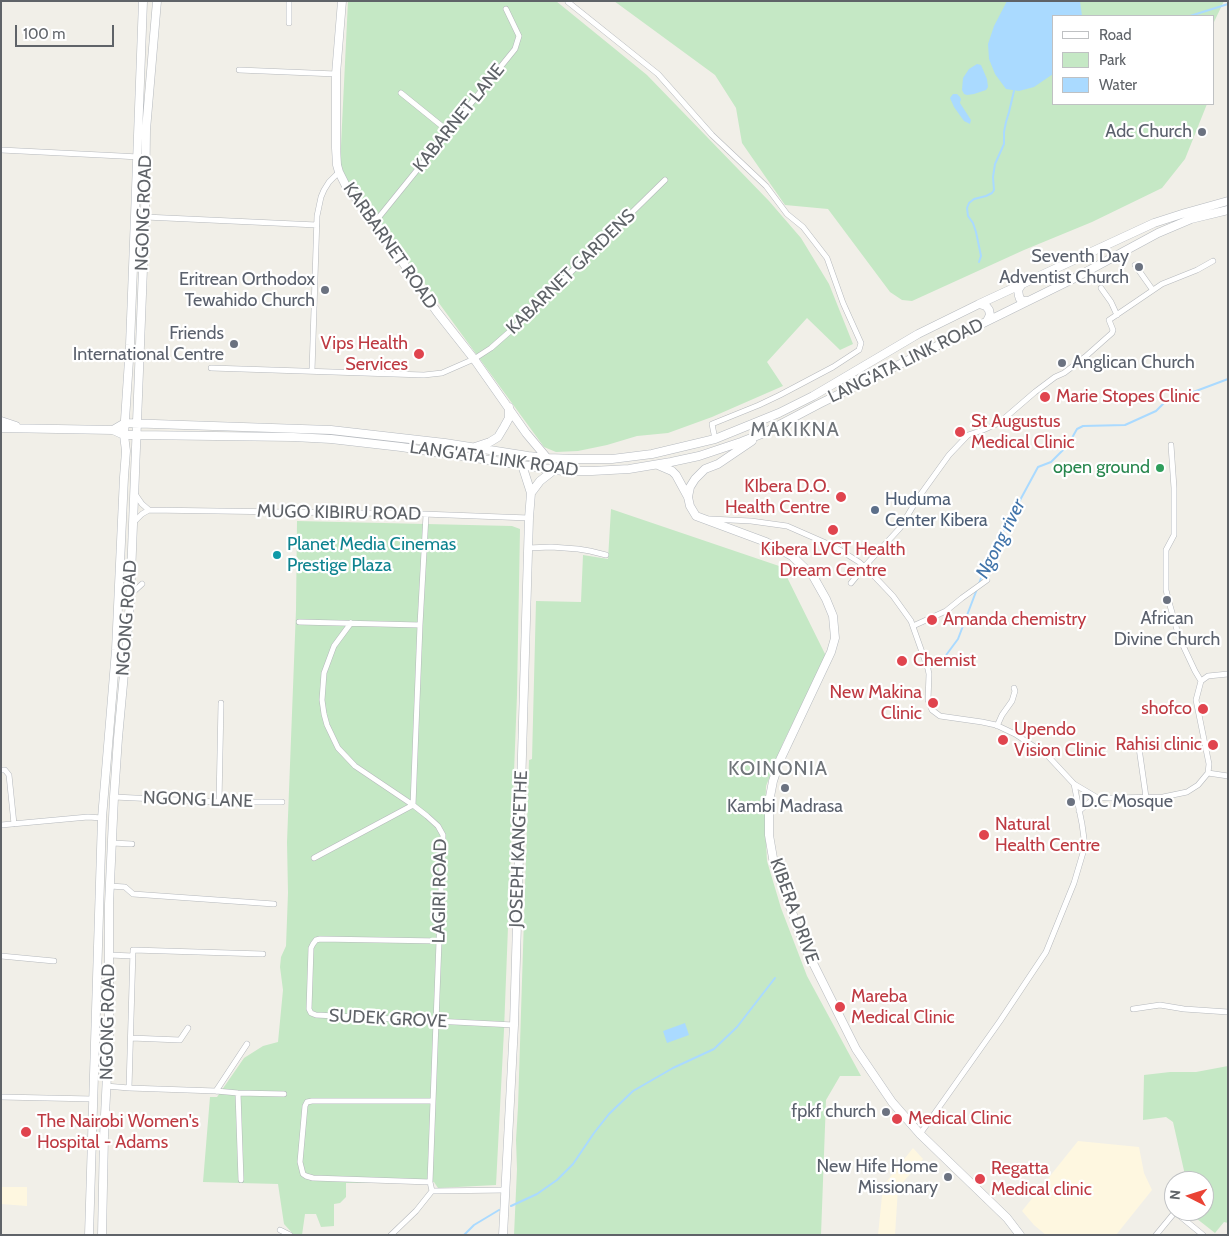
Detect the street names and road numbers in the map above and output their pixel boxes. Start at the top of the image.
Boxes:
street label: KABARNET LANE [409,60,509,176]
street label: NGONG ROAD [131,155,157,271]
street label: KARBARNET ROAD [338,178,442,314]
street label: KABARNET GARDENS [502,205,640,339]
street label: LANG'ATA LINK ROAD [825,314,987,408]
street label: LANG'ATA LINK ROAD [408,436,580,482]
street label: MUGO KIBIRU ROAD [257,501,421,525]
street label: NGONG ROAD [112,559,142,677]
street label: JOSEPH KANG'ETHE [505,770,533,928]
street label: NGONG LANE [143,787,253,813]
street label: LAGIRI ROAD [428,838,452,944]
street label: KIBERA DRIVE [765,855,823,967]
street label: NGONG ROAD [96,964,120,1080]
street label: SUDEK GROVE [328,1005,448,1033]

